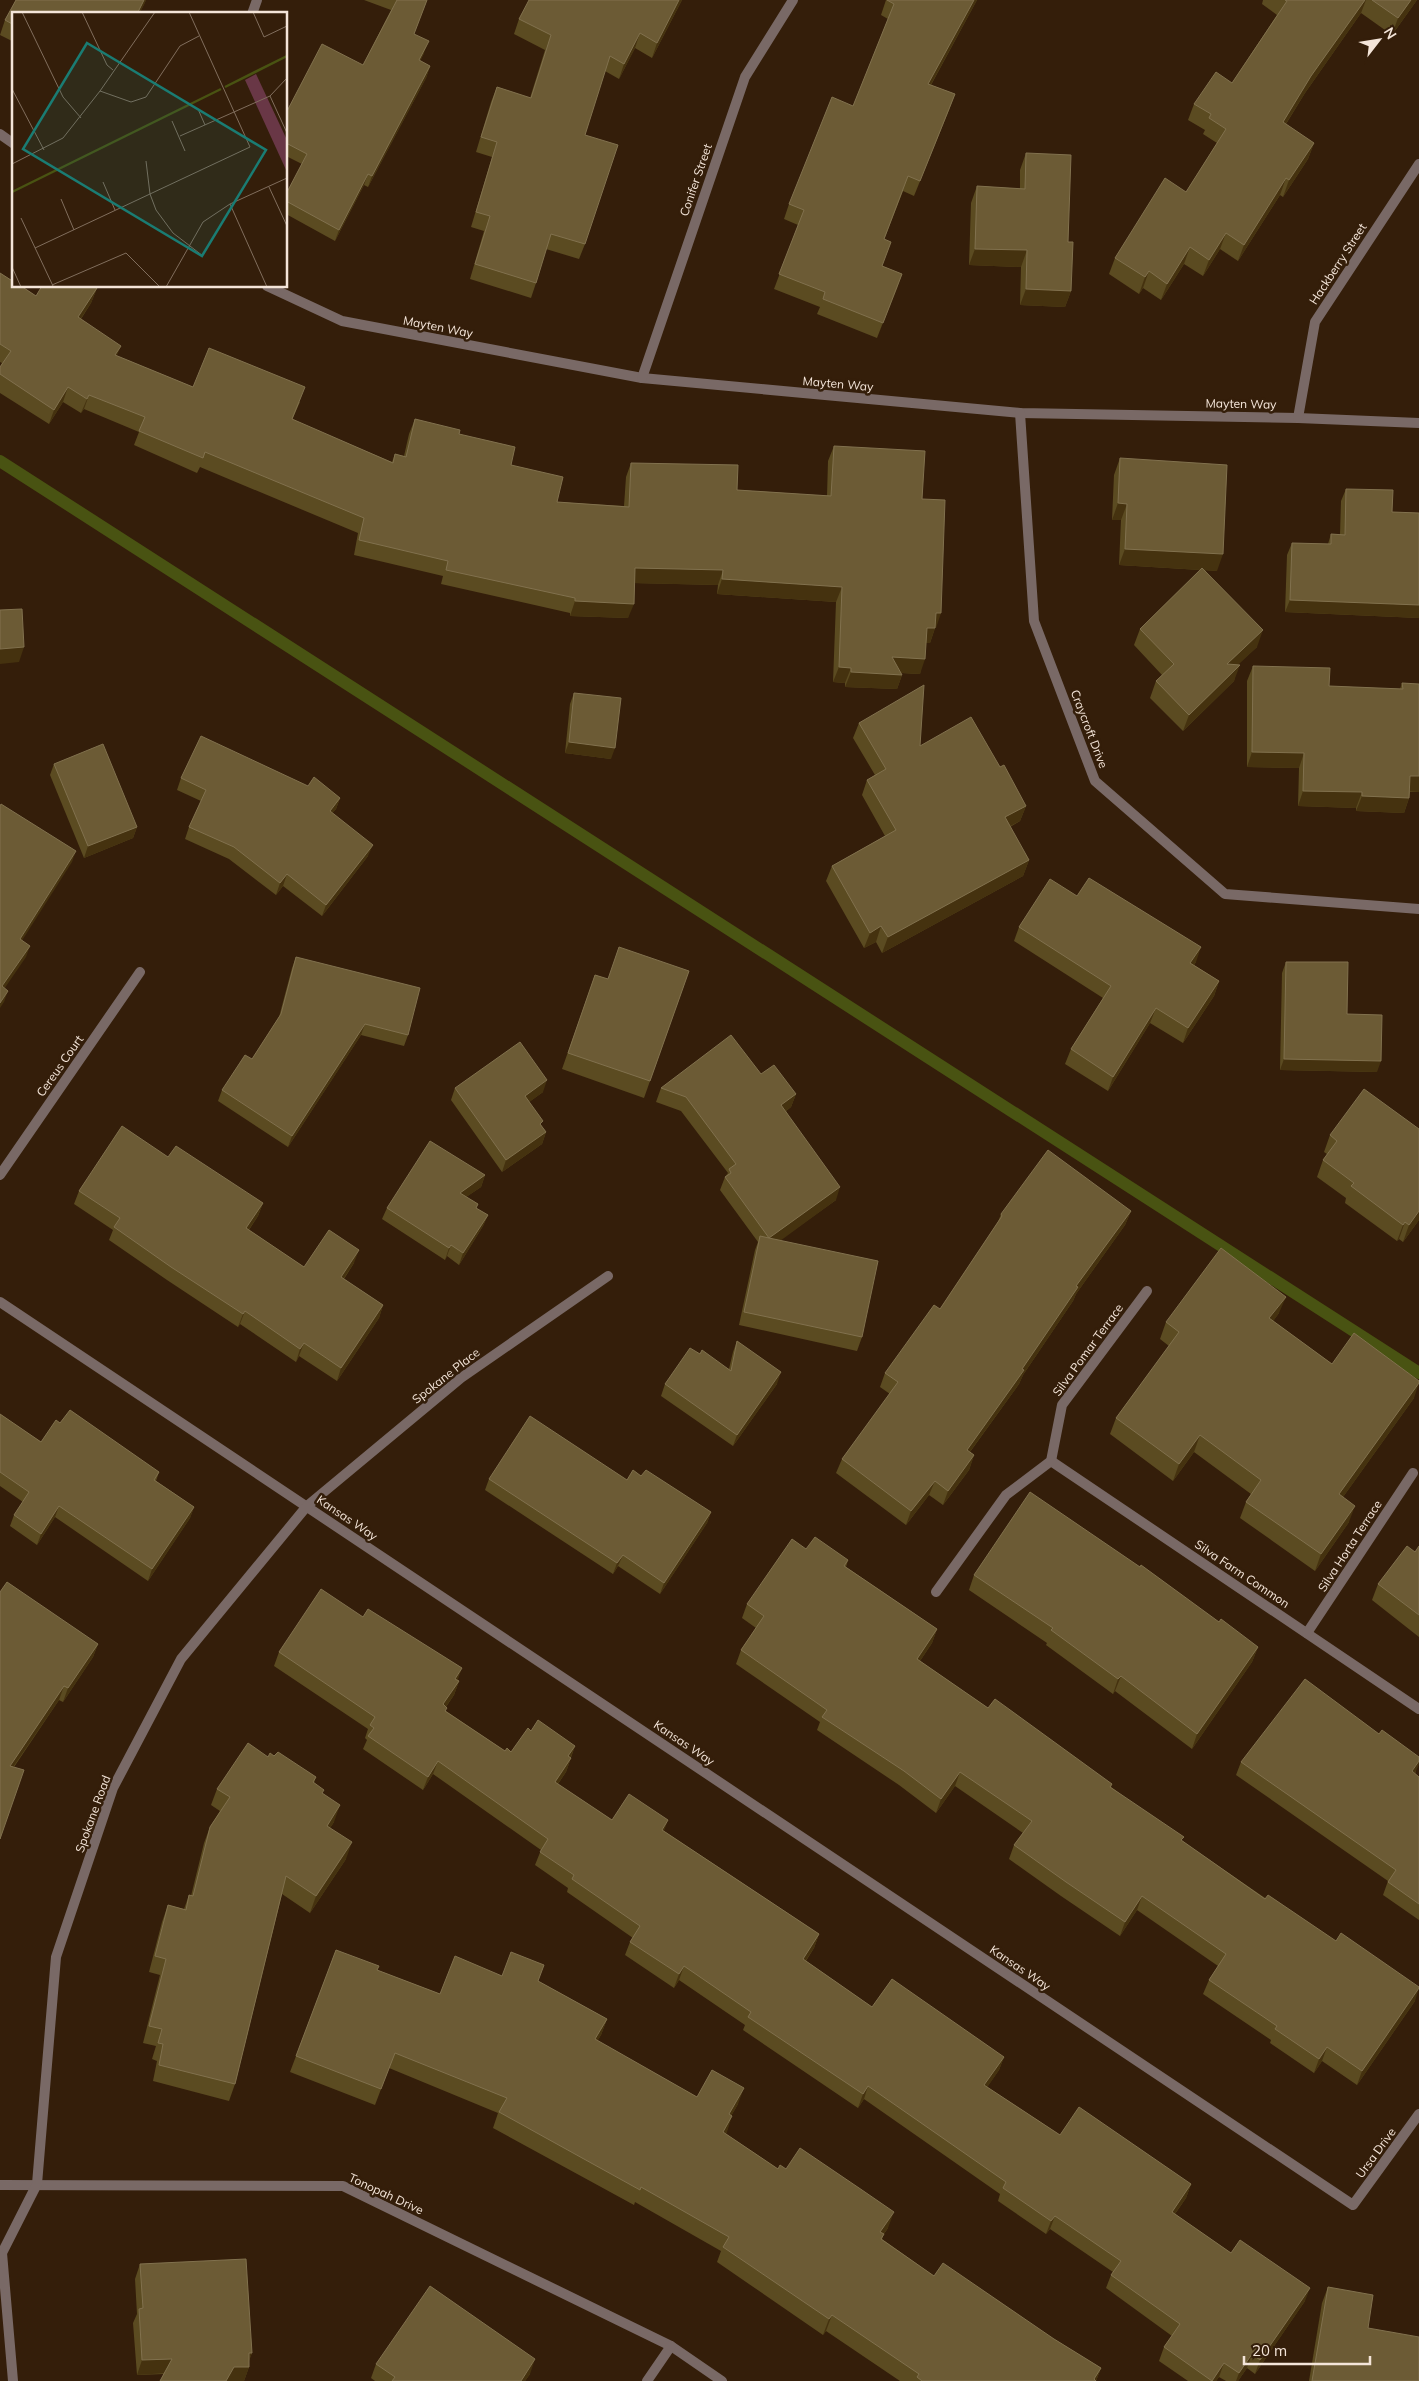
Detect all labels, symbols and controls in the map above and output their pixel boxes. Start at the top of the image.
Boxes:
inset map [12,12,288,288]
north arrow [1354,15,1404,65]
text: N [1380,24,1401,42]
street label: Conifer Street [676,142,715,218]
street label: Hackberry Street [1306,220,1369,307]
street label: Mayten Way [402,312,475,341]
street label: Mayten Way [802,373,875,394]
street label: Mayten Way [1205,395,1277,412]
street label: Craycroft Drive [1068,687,1111,770]
street label: Cereus Court [33,1032,86,1099]
street label: Silva Pomar Terrace [1049,1301,1126,1399]
street label: Spokane Place [409,1345,483,1407]
street label: Kansas Way [314,1492,381,1544]
street label: Silva Horta Terrace [1314,1497,1385,1594]
street label: Silva Farm Common [1192,1536,1293,1611]
street label: Kansas Way [651,1717,718,1769]
street label: Spokane Road [72,1773,113,1854]
street label: Kansas Way [987,1942,1054,1994]
street label: Ursa Drive [1352,2125,1399,2181]
street label: Tonopah Drive [347,2170,426,2217]
scale bar [1244,2334,1370,2366]
text: 20 m [1252,2341,1287,2360]

